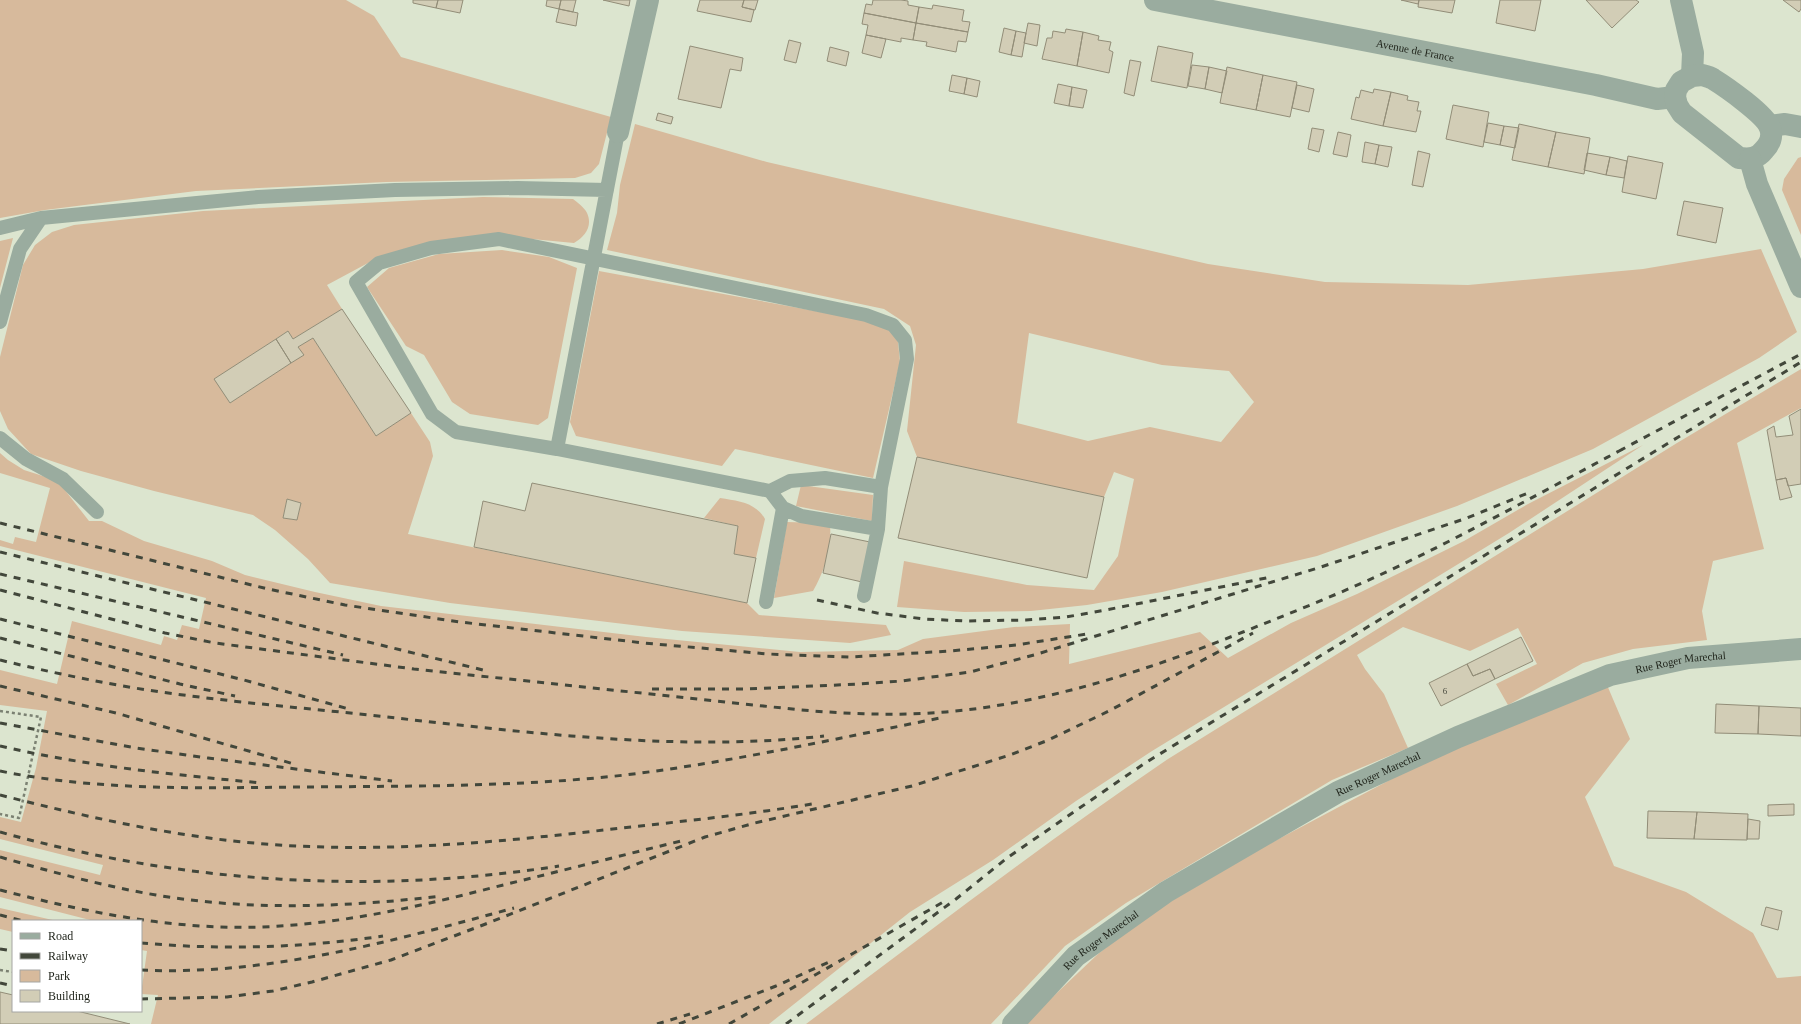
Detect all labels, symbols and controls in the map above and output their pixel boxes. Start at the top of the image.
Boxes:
street label: Avenue de France [1375,37,1455,64]
street label: Rue Roger Marechal [1634,649,1726,675]
house number: 6 [1443,686,1448,696]
street label: Rue Roger Marechal [1334,749,1422,798]
street label: Rue Roger Marechal [1060,908,1141,972]
legend [12,920,142,1012]
text: Road [48,929,73,943]
text: Railway [48,949,88,963]
text: Park [48,969,70,983]
text: Building [48,989,90,1003]

